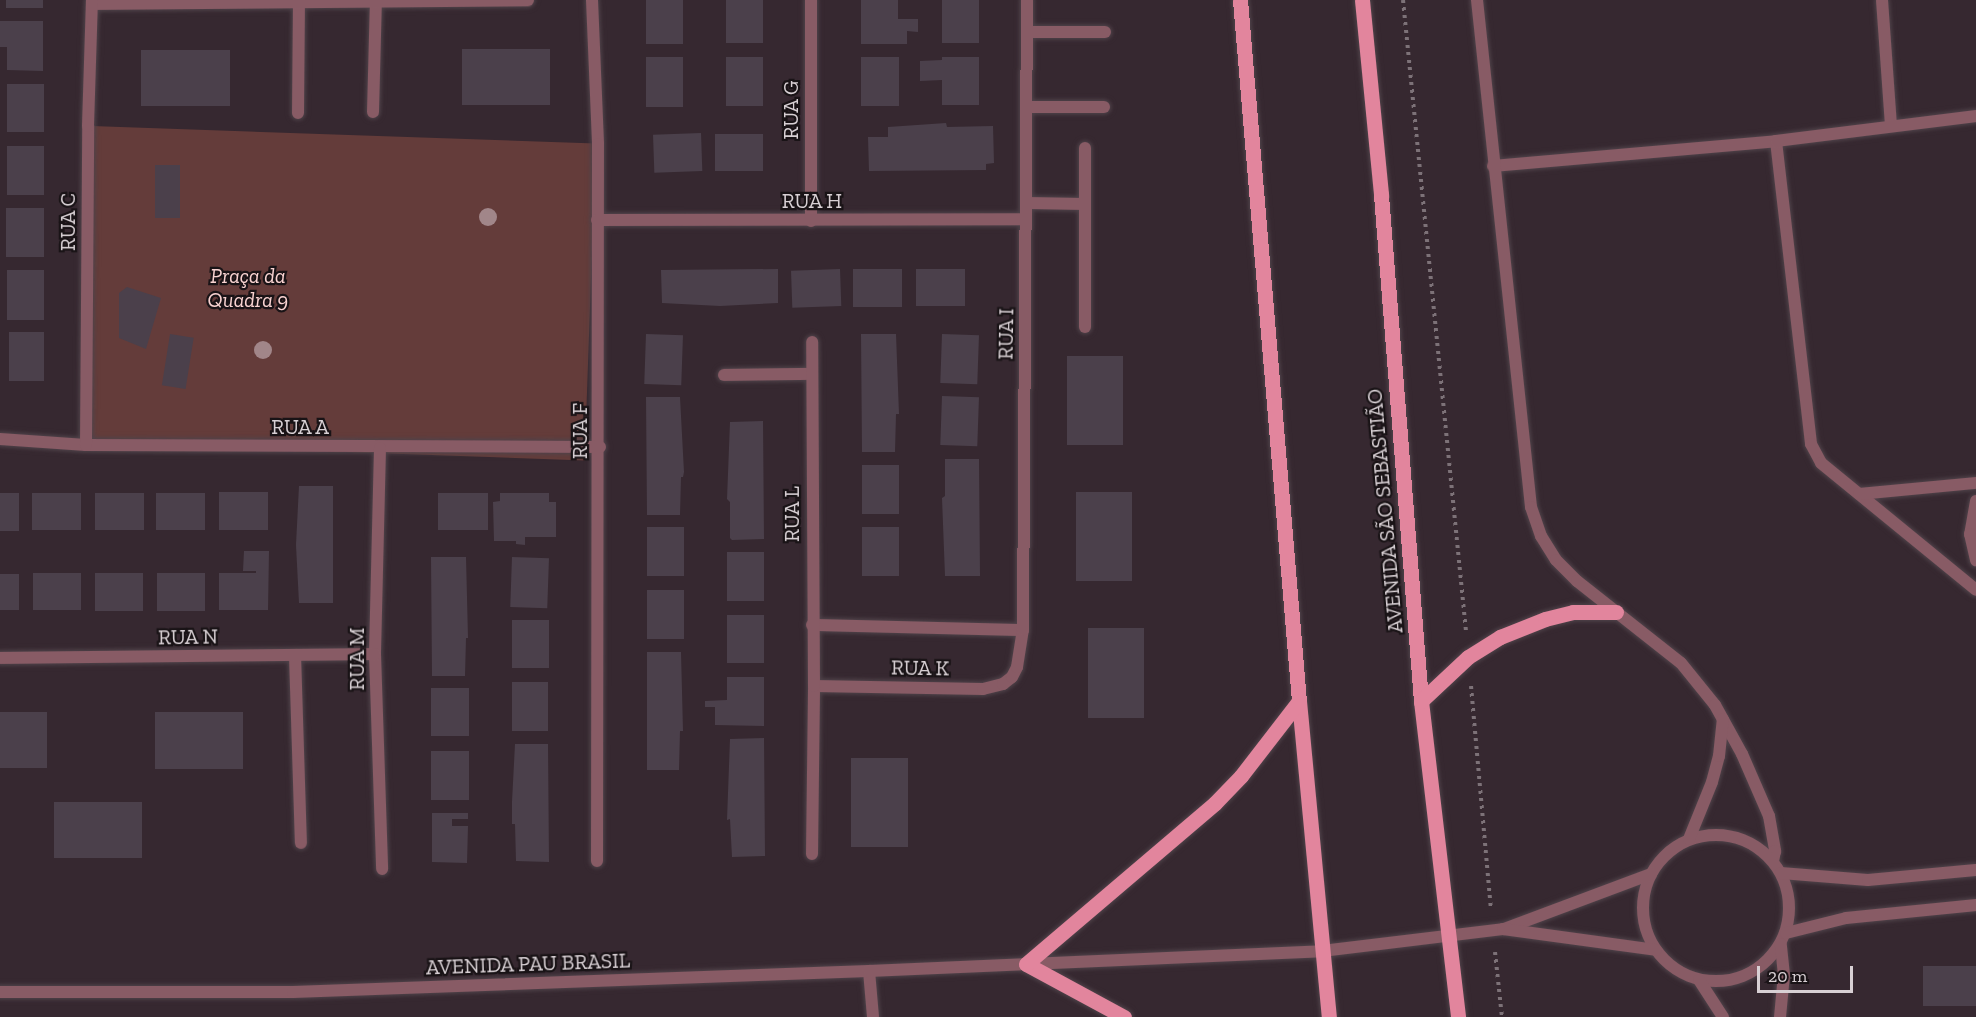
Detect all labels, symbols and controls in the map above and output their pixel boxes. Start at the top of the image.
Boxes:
street label: RUA G [778,80,804,140]
street label: RUA H [781,188,843,214]
street label: RUA C [55,193,81,251]
park label: Praça da Quadra 9 [208,263,288,313]
street label: RUA I [993,308,1019,360]
street label: AVENIDA SÃO SEBASTIÃO [1362,388,1408,634]
street label: RUA F [567,403,593,459]
street label: RUA A [271,414,329,440]
street label: RUA L [779,486,805,542]
street label: RUA N [157,624,219,650]
street label: RUA M [344,627,370,691]
street label: RUA K [890,655,950,681]
street label: AVENIDA PAU BRASIL [425,948,631,980]
scale bar [1760,954,1856,992]
text: 20 m [1768,965,1807,987]

